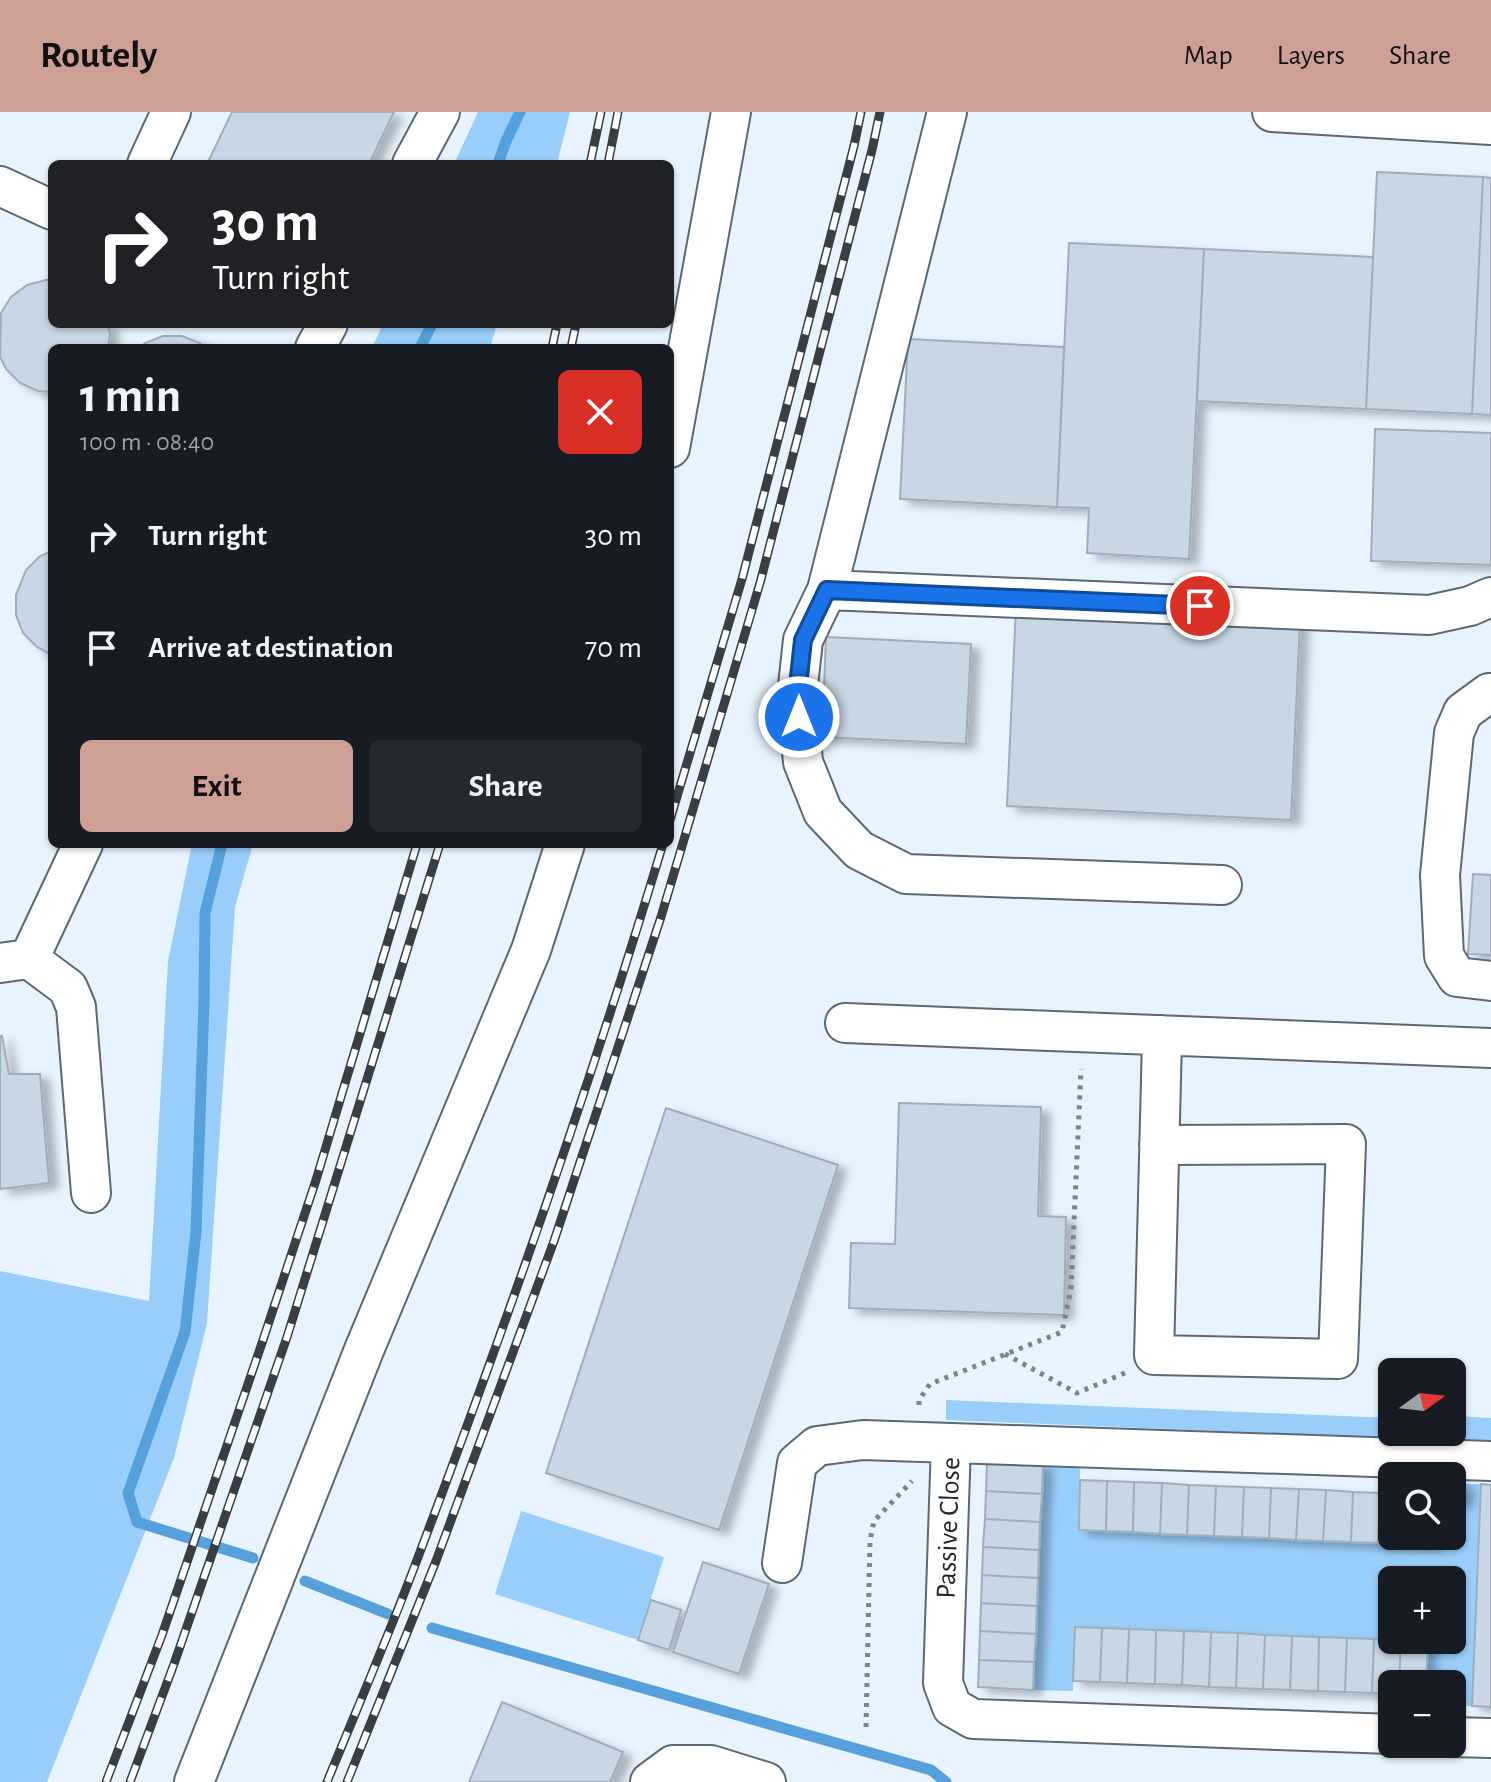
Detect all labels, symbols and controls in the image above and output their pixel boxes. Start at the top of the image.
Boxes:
text: Routely [40,37,157,75]
text: Map [1184,42,1233,70]
text: Layers [1277,42,1345,70]
text: Share [1389,42,1451,70]
icon: right [80,192,184,296]
text: 30 m [212,195,319,251]
text: Turn right [212,260,349,296]
button: close [558,370,642,454]
text: 1 min [80,373,181,421]
text: 100 m · 08:40 [80,429,214,455]
icon: right [80,514,124,558]
text: Turn right [148,521,267,551]
text: 30 m [585,521,642,551]
pin [1166,572,1234,640]
icon: arrive [1178,584,1222,628]
icon: arrive [80,626,124,670]
text: Arrive at destination [148,633,394,663]
text: 70 m [585,633,642,663]
position arrow [757,675,841,759]
button: Exit [80,740,353,832]
button: Share [369,740,642,832]
north arrow [1378,1358,1466,1446]
map controls [1378,1358,1466,1758]
street label: Passive Close [933,1457,965,1599]
button: search [1378,1462,1466,1550]
button: + [1378,1566,1466,1654]
button: − [1378,1670,1466,1758]

